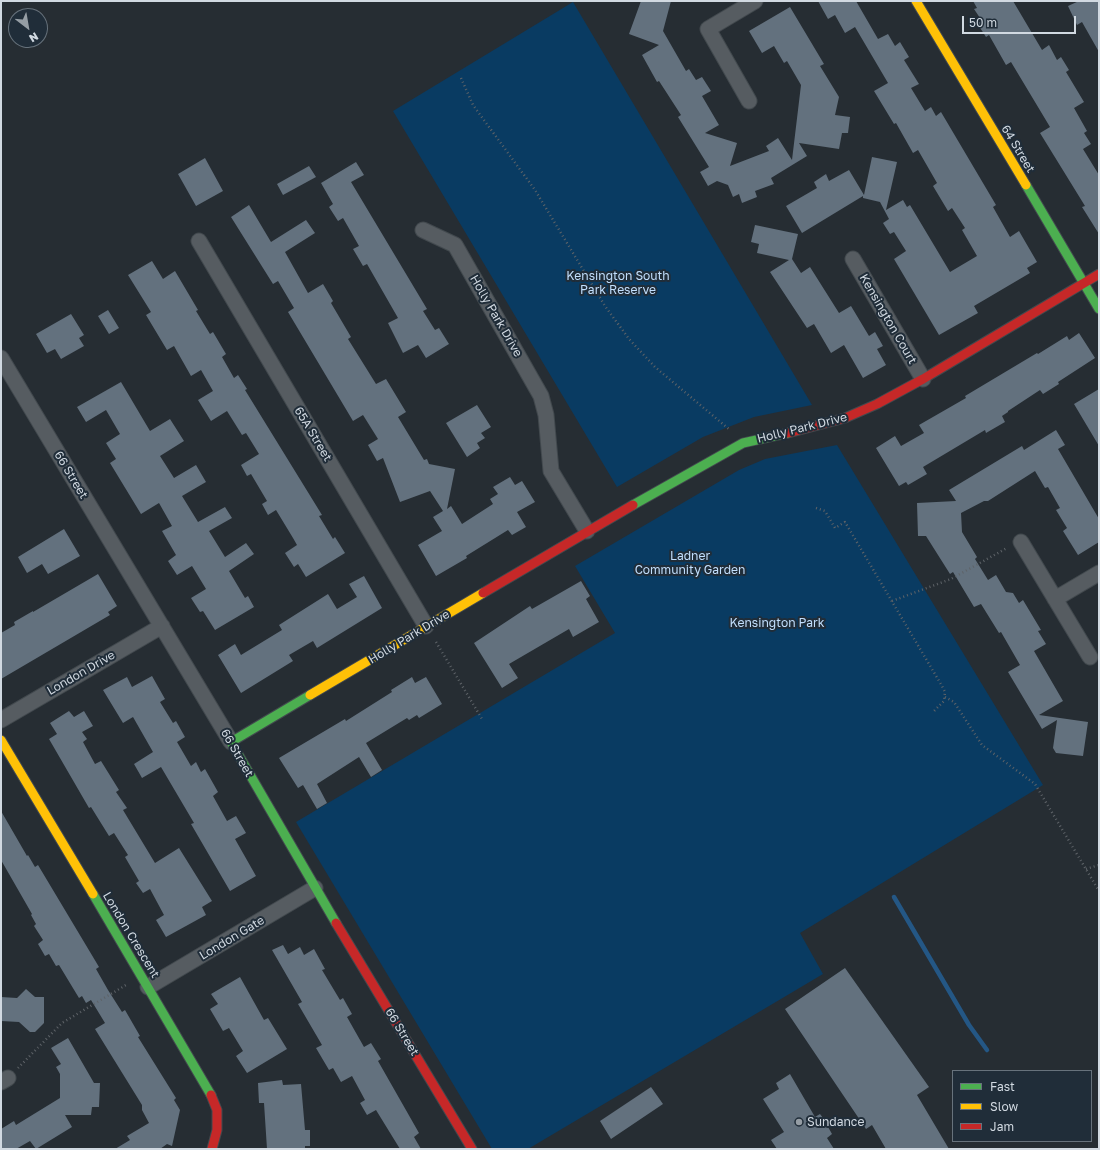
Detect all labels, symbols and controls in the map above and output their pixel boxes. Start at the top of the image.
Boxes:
north arrow [8,8,48,48]
scale bar [964,8,1078,34]
text: 50 m [969,15,997,30]
text: N [27,30,41,46]
street label: 64 Street [998,123,1038,175]
park label: Kensington South Park Reserve [566,269,670,297]
street label: Kensington Court [856,271,920,367]
street label: Holly Park Drive [467,272,525,360]
street label: 65A Street [291,404,335,464]
street label: Holly Park Drive [756,410,848,446]
street label: 66 Street [51,449,91,501]
park label: Ladner Community Garden [635,549,745,577]
street label: Holly Park Drive [366,607,452,667]
park label: Kensington Park [729,616,825,630]
street label: London Drive [44,648,118,698]
street label: 66 Street [218,726,256,780]
street label: London Crescent [100,889,162,981]
street label: London Gate [197,913,267,963]
street label: 66 Street [382,1006,422,1058]
legend [952,1070,1092,1142]
text: Fast [990,1079,1015,1094]
text: Slow [990,1099,1018,1114]
place label: Sundance [807,1115,864,1129]
marker: Sundance [794,1117,804,1127]
text: Jam [990,1119,1014,1134]

